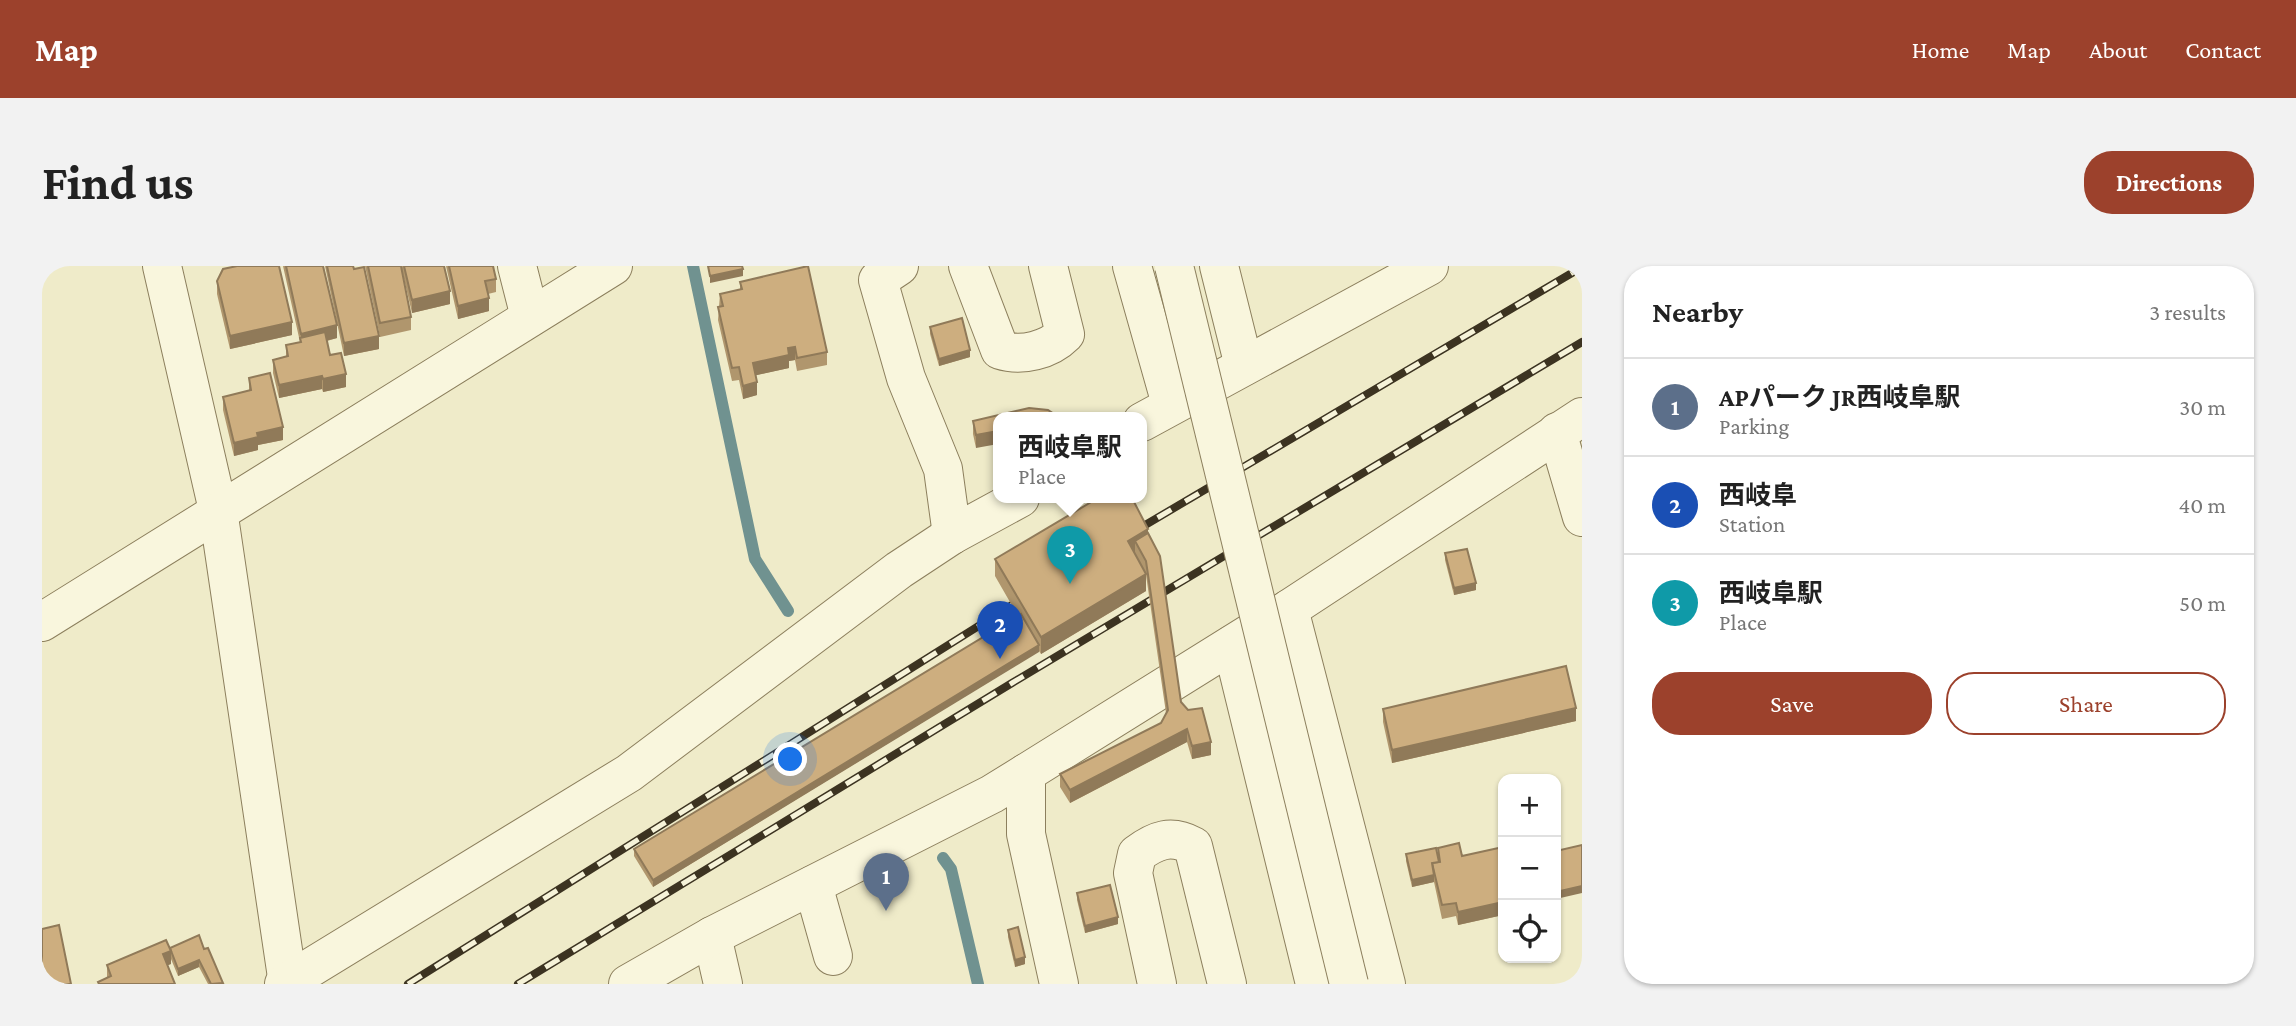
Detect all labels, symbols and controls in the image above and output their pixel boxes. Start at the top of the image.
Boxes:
text: Map [35,31,98,68]
text: Home [1912,36,1969,63]
text: Map [2007,36,2051,63]
text: About [2089,36,2147,63]
text: Contact [2185,36,2261,63]
button: Directions [2084,151,2254,214]
text: Find us [42,155,194,210]
text: Nearby [1652,295,1743,328]
text: 3 results [2149,299,2226,325]
text: APパーク JR西岐阜駅 [1719,383,1961,412]
text: 1 [1671,394,1679,420]
text: 30 m [2179,394,2226,420]
popup [993,412,1147,503]
text: Parking [1719,413,1789,439]
text: 西岐阜駅 [1018,433,1122,462]
text: Place [1018,463,1066,489]
text: 西岐阜 [1719,481,1797,510]
text: 2 [1669,492,1681,518]
text: 40 m [2178,492,2226,518]
text: Station [1719,511,1785,537]
pin: 3 [1047,526,1093,584]
text: 西岐阜駅 [1719,579,1823,608]
text: 3 [1669,590,1681,616]
text: 50 m [2179,590,2226,616]
pin: 2 [977,601,1023,659]
text: Place [1719,609,1767,635]
button: Save [1652,672,1932,735]
button: Share [1946,672,2226,735]
your location [773,742,807,776]
map controls [1498,774,1561,963]
button: + [1498,774,1561,837]
button: − [1498,837,1561,900]
pin: 1 [863,853,909,911]
button: locate [1498,900,1561,963]

